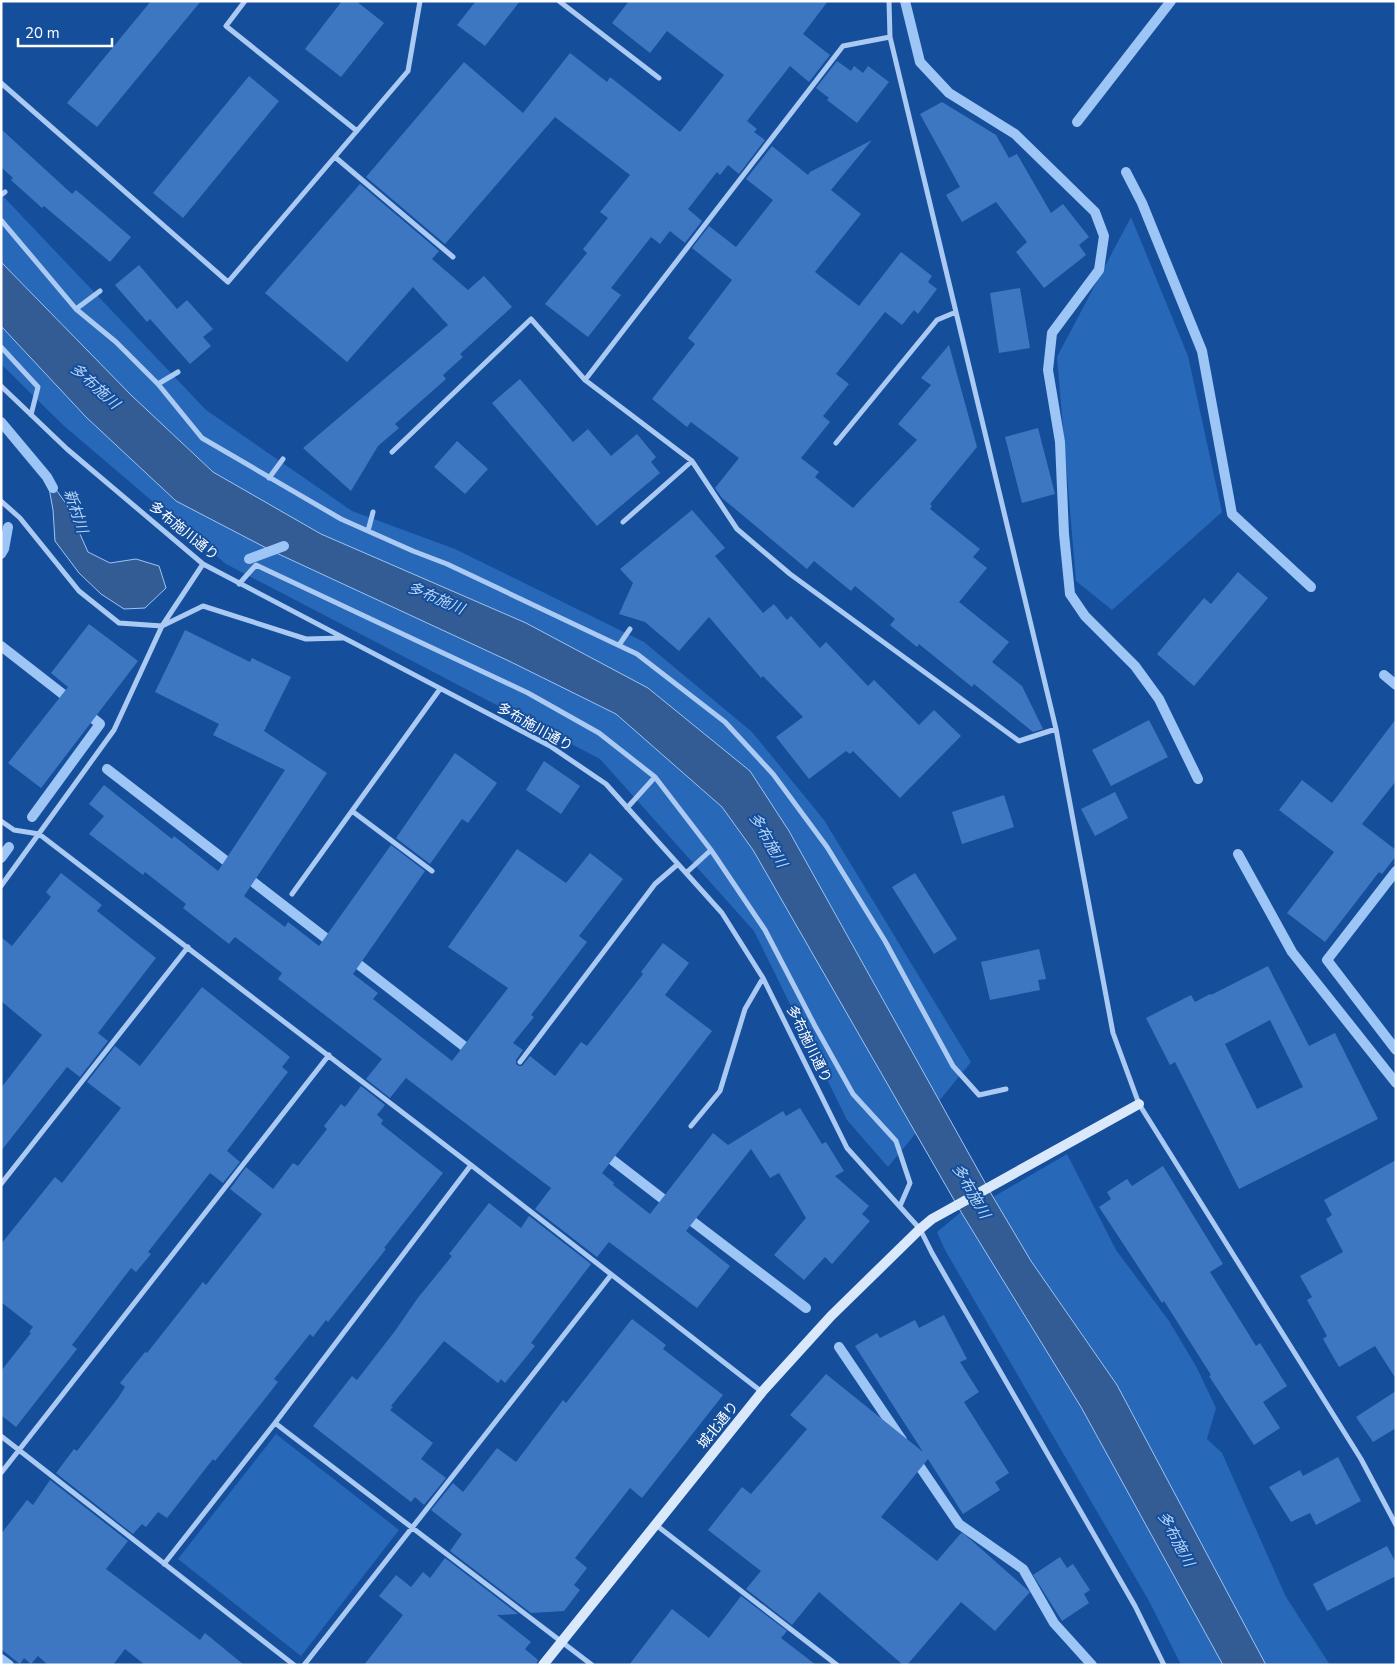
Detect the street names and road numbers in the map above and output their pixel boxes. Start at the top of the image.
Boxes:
street label: 多布施川通り [145,497,223,565]
street label: 多布施川通り [494,698,576,756]
street label: 多布施川通り [782,1002,836,1086]
street label: 城北通り [693,1397,743,1453]

